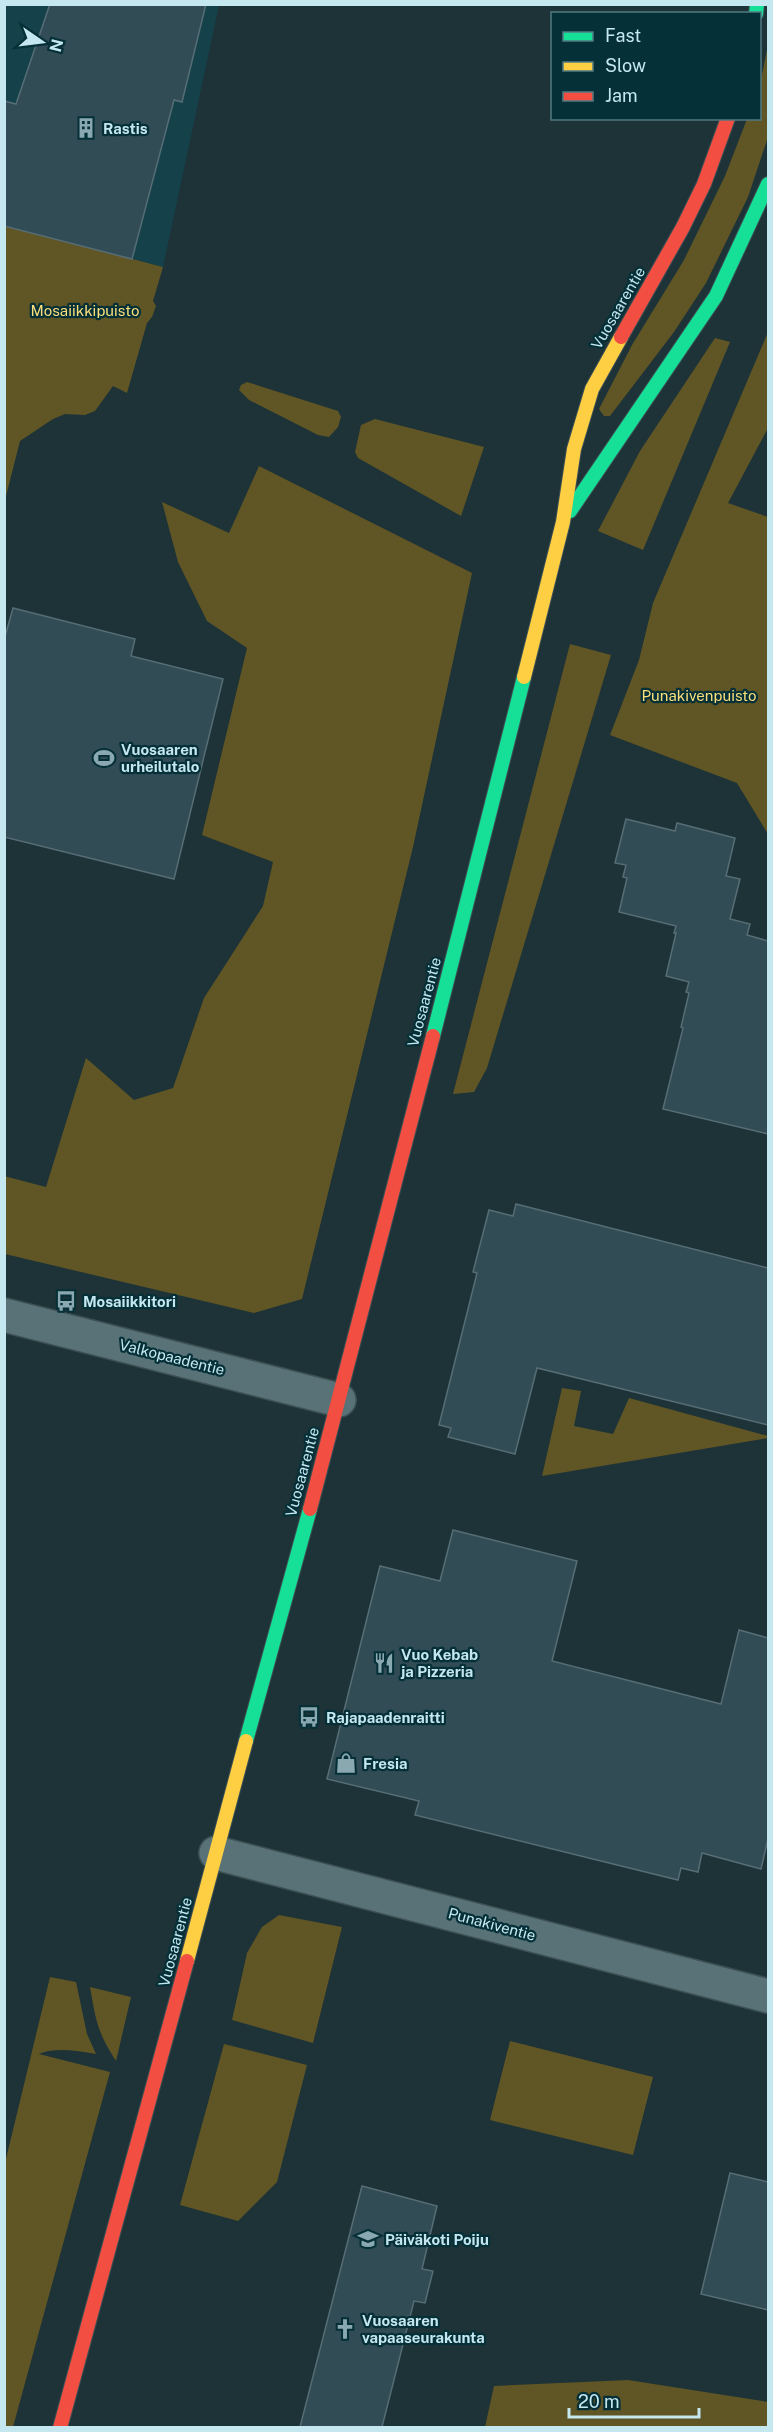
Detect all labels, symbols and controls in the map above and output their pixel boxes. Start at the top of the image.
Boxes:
north arrow [12,12,72,72]
legend [551,12,761,120]
text: Fast [605,25,641,46]
text: N [45,37,67,54]
text: Slow [605,55,646,76]
text: Jam [605,85,638,106]
building icon: Rastis [74,116,98,140]
place label: Rastis [103,120,148,137]
street label: Vuosaarentie [588,264,648,352]
park label: Mosaiikkipuisto [31,302,139,319]
park label: Punakivenpuisto [642,687,756,704]
place label: Vuosaaren urheilutalo [121,741,200,775]
sports icon: Vuosaaren urheilutalo [92,746,116,770]
street label: Vuosaarentie [404,955,444,1049]
bus stop icon: Mosaiikkitori [54,1289,78,1313]
place label: Mosaiikkitori [83,1293,176,1310]
street label: Valkopaadentie [118,1336,226,1378]
street label: Vuosaarentie [282,1425,322,1519]
place label: Vuo Kebab ja Pizzeria [400,1646,478,1680]
restaurant icon: Vuo Kebab ja Pizzeria [372,1651,396,1675]
bus stop icon: Rajapaadenraitti [297,1705,321,1729]
place label: Rajapaadenraitti [326,1709,445,1726]
shop icon: Fresia [334,1751,358,1775]
place label: Fresia [363,1755,407,1772]
street label: Vuosaarentie [155,1895,195,1989]
street label: Punakiventie [446,1904,538,1944]
school or university icon: Päiväkoti Poiju [356,2227,380,2251]
place label: Päiväkoti Poiju [385,2231,489,2248]
place label: Vuosaaren vapaaseurakunta [362,2312,485,2346]
church icon: Vuosaaren vapaaseurakunta [333,2317,357,2341]
scale bar [569,2381,700,2419]
text: 20 m [578,2391,620,2412]

